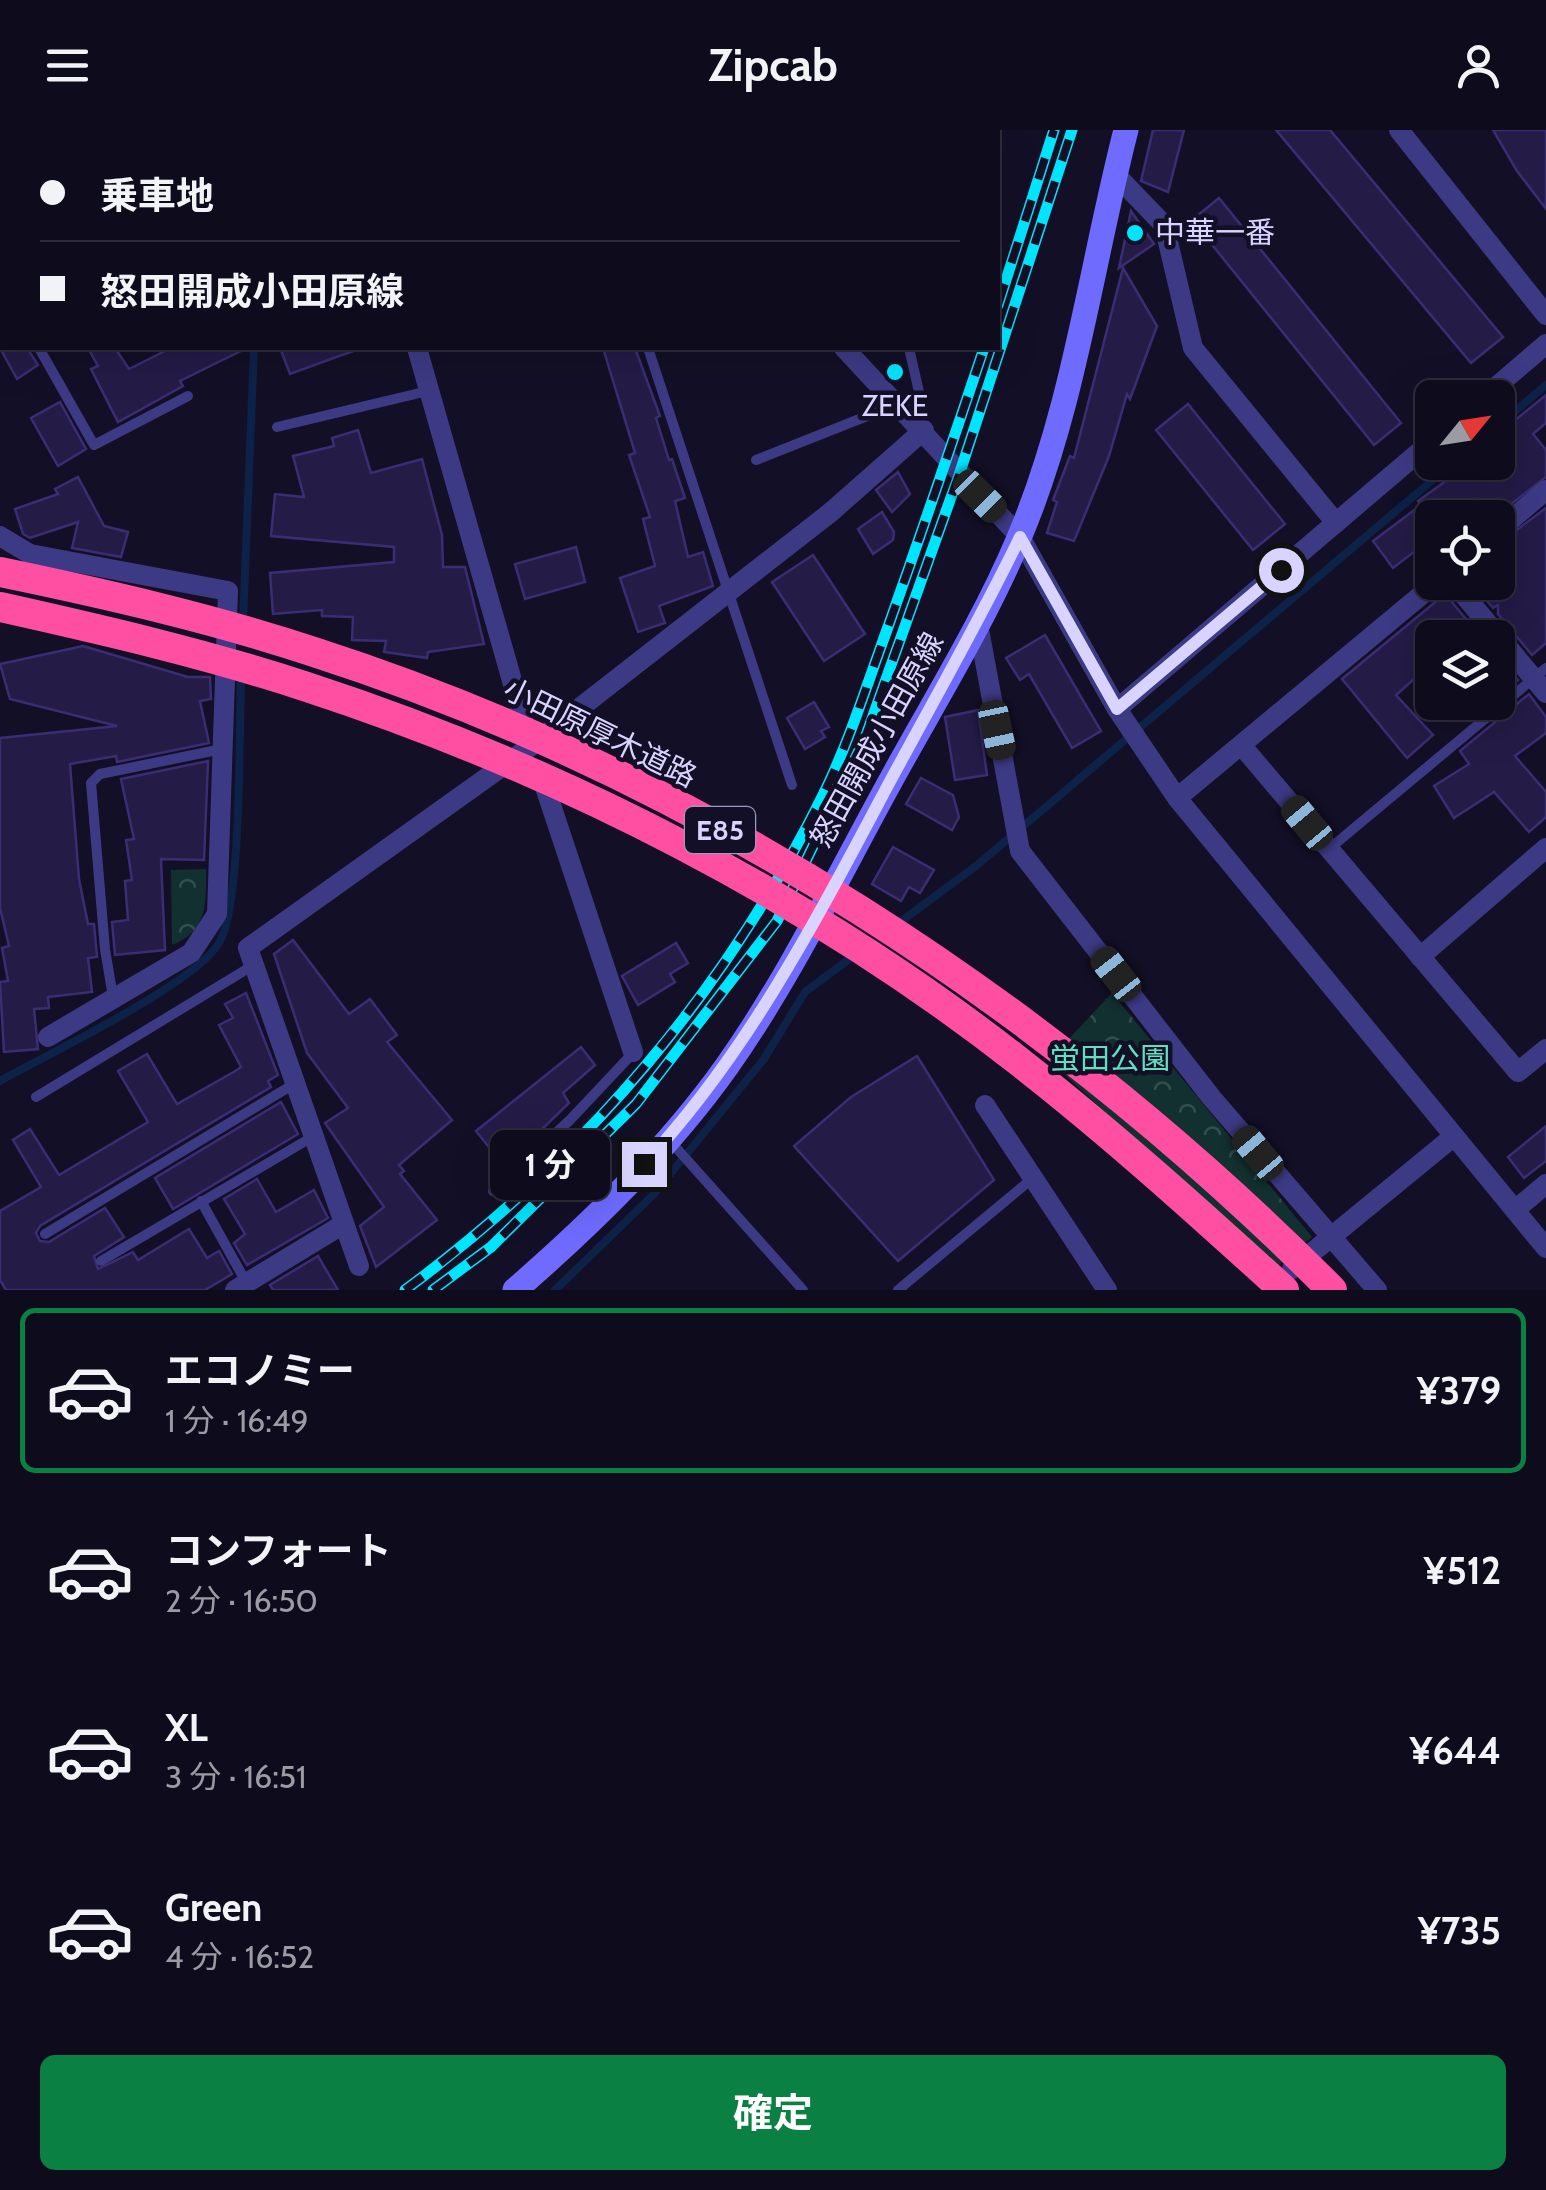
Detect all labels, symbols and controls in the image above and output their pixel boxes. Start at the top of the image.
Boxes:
icon: menu [40,38,95,93]
text: Zipcab [708,38,838,92]
icon: person [1451,38,1506,93]
text: 乗車地 [100,172,214,219]
place label: 中華一番 [1155,214,1275,251]
marker: 中華一番 [1124,222,1146,244]
text: 怒田開成小田原線 [100,268,404,315]
marker: ZEKE [884,361,906,383]
north arrow [1415,380,1515,480]
map controls [1415,380,1515,720]
place label: ZEKE [862,387,928,424]
car [948,464,1012,528]
button: locate [1415,500,1515,600]
route start [1259,548,1304,593]
button: layers [1415,620,1515,720]
street label: 怒田開成小田原線 [802,626,951,854]
street label: 小田原厚木道路 [498,670,703,795]
car [976,698,1018,762]
car [1276,790,1338,856]
road number: E85 [685,807,755,853]
car [1086,941,1146,1007]
park label: 蛍田公園 [1050,1040,1170,1077]
car [1227,1120,1289,1186]
callout: 1 分 [489,1129,609,1199]
route end [622,1142,667,1187]
text: 1 分 [524,1145,576,1184]
icon: car [45,1346,135,1436]
text: エコノミー [165,1347,355,1394]
text: ¥379 [1417,1367,1501,1414]
text: 1 分 · 16:49 [165,1401,309,1440]
icon: car [45,1526,135,1616]
text: コンフォート [165,1527,392,1574]
text: ¥512 [1424,1547,1501,1594]
text: 2 分 · 16:50 [165,1581,318,1620]
text: XL [165,1704,208,1751]
icon: car [45,1706,135,1796]
text: ¥644 [1409,1727,1501,1774]
text: 3 分 · 16:51 [165,1757,307,1796]
text: Green [165,1884,262,1931]
icon: car [45,1886,135,1976]
text: ¥735 [1418,1907,1501,1954]
text: 4 分 · 16:52 [165,1937,314,1976]
button: 確定 [40,2055,1506,2170]

